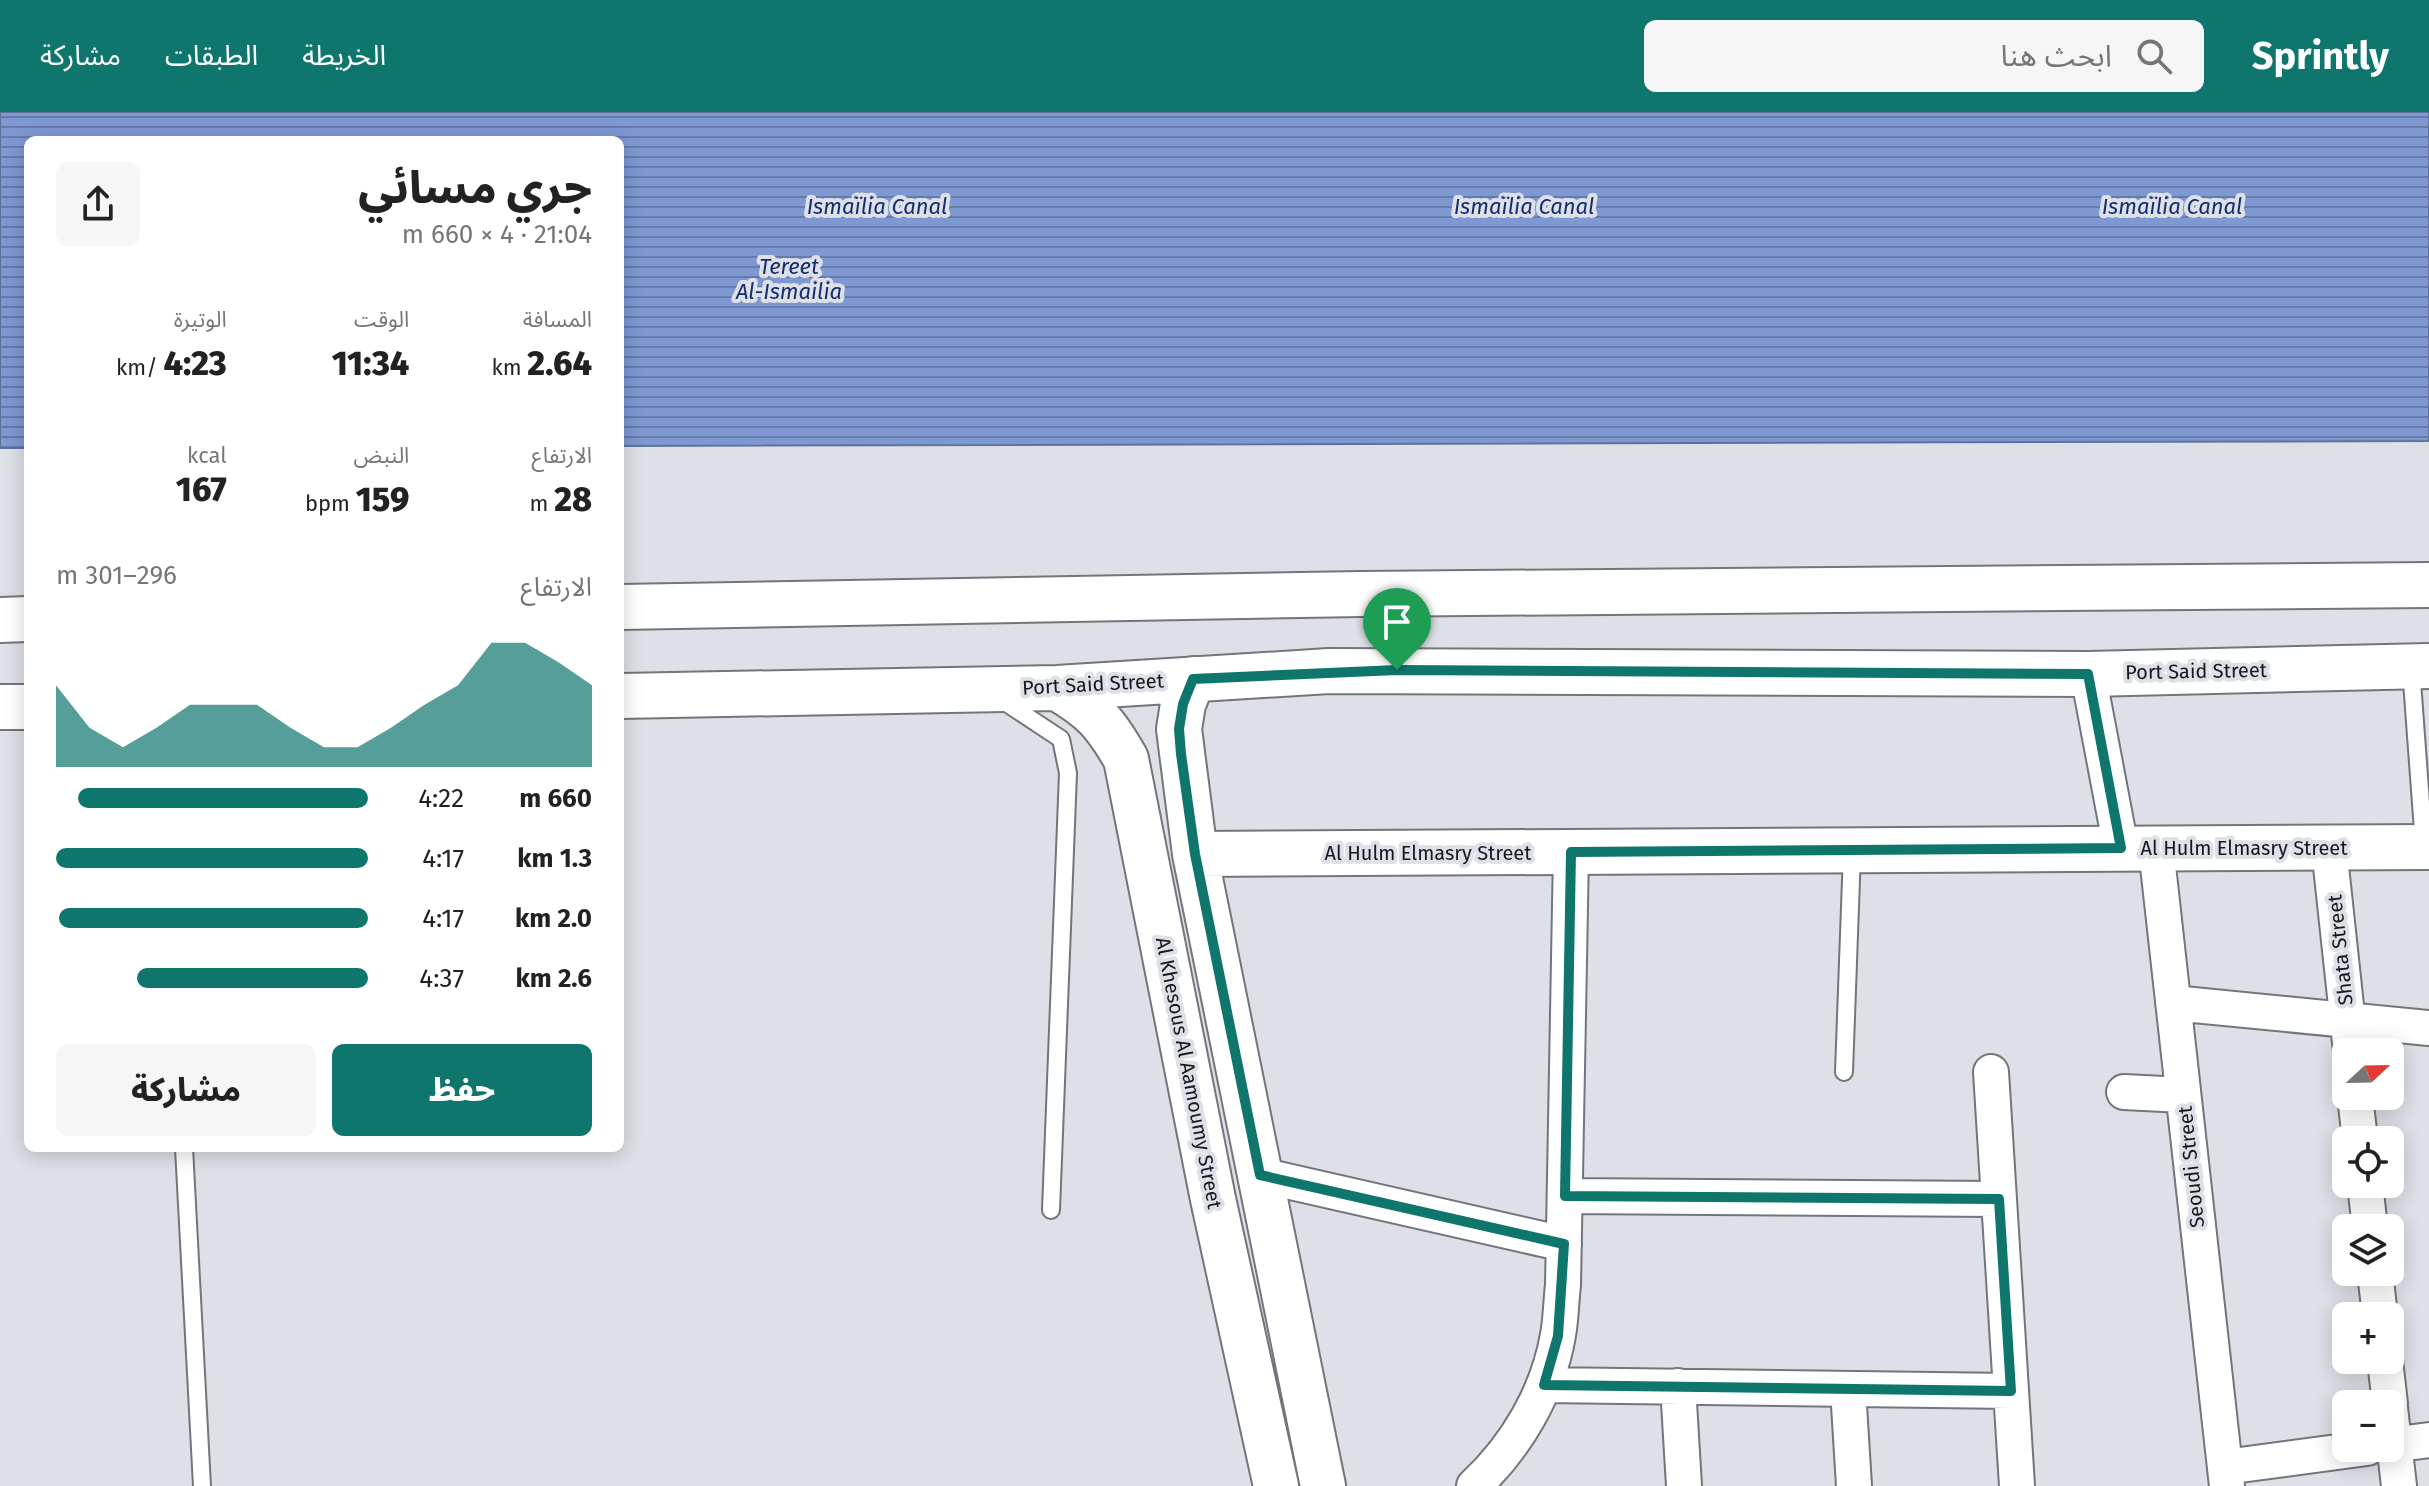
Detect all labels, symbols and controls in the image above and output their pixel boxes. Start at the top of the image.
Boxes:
search box [1644,20,2204,92]
text: Sprintly [2252,33,2389,79]
icon: search [2132,34,2176,78]
text: ابحث هنا [2001,38,2112,74]
text: مشاركة [40,39,121,72]
text: الطبقات [165,39,258,72]
text: الخريطة [302,39,386,72]
button: share [56,162,140,246]
text: جري مسائي [358,162,592,215]
water label: Ismaïlia Canal [807,193,947,220]
water label: Ismaïlia Canal [1454,193,1594,220]
water label: Ismaïlia Canal [2102,193,2242,220]
text: 21:04 · 4 × 660 m [402,219,592,250]
water label: Tereet Al-Ismailia [735,253,842,305]
text: الوتيرة [174,306,227,333]
text: الوقت [354,306,409,333]
text: المسافة [523,306,592,333]
text: 4:23 [163,343,227,384]
text: 11:34 [332,343,409,384]
text: 2.64 [527,343,592,384]
text: /km [116,354,163,381]
text: km [491,354,527,381]
text: kcal [187,442,227,469]
text: النبض [354,442,409,469]
text: الارتفاع [532,442,592,469]
text: 167 [176,469,227,510]
text: 159 [356,479,409,520]
text: 28 [554,479,592,520]
text: bpm [305,490,356,517]
text: m [529,490,554,517]
text: 296–301 m [56,560,177,591]
text: الارتفاع [521,572,592,603]
pin [1363,588,1431,670]
icon: arrive [1375,600,1419,644]
street label: Port Said Street [2125,658,2268,684]
street label: Port Said Street [1022,668,1165,700]
text: 4:22 [418,783,464,814]
text: 660 m [519,783,592,814]
street label: Al Hulm Elmasry Street [2141,836,2348,860]
street label: Al Hulm Elmasry Street [1325,841,1532,865]
text: 4:17 [422,843,464,874]
text: 1.3 km [517,843,592,874]
street label: Shata Street [2322,893,2358,1006]
text: 4:17 [422,903,464,934]
text: 2.0 km [515,903,592,934]
street label: Al Khesous Al Aamoumy Street [1151,935,1227,1212]
text: 4:37 [419,963,464,994]
text: 2.6 km [515,963,592,994]
north arrow [2332,1038,2404,1110]
map controls [2332,1038,2404,1462]
button: مشاركة [56,1044,316,1136]
button: حفظ [332,1044,592,1136]
street label: Seoudi Street [2173,1104,2209,1229]
button: locate [2332,1126,2404,1198]
button: layers [2332,1214,2404,1286]
button: + [2332,1302,2404,1374]
button: − [2332,1390,2404,1462]

